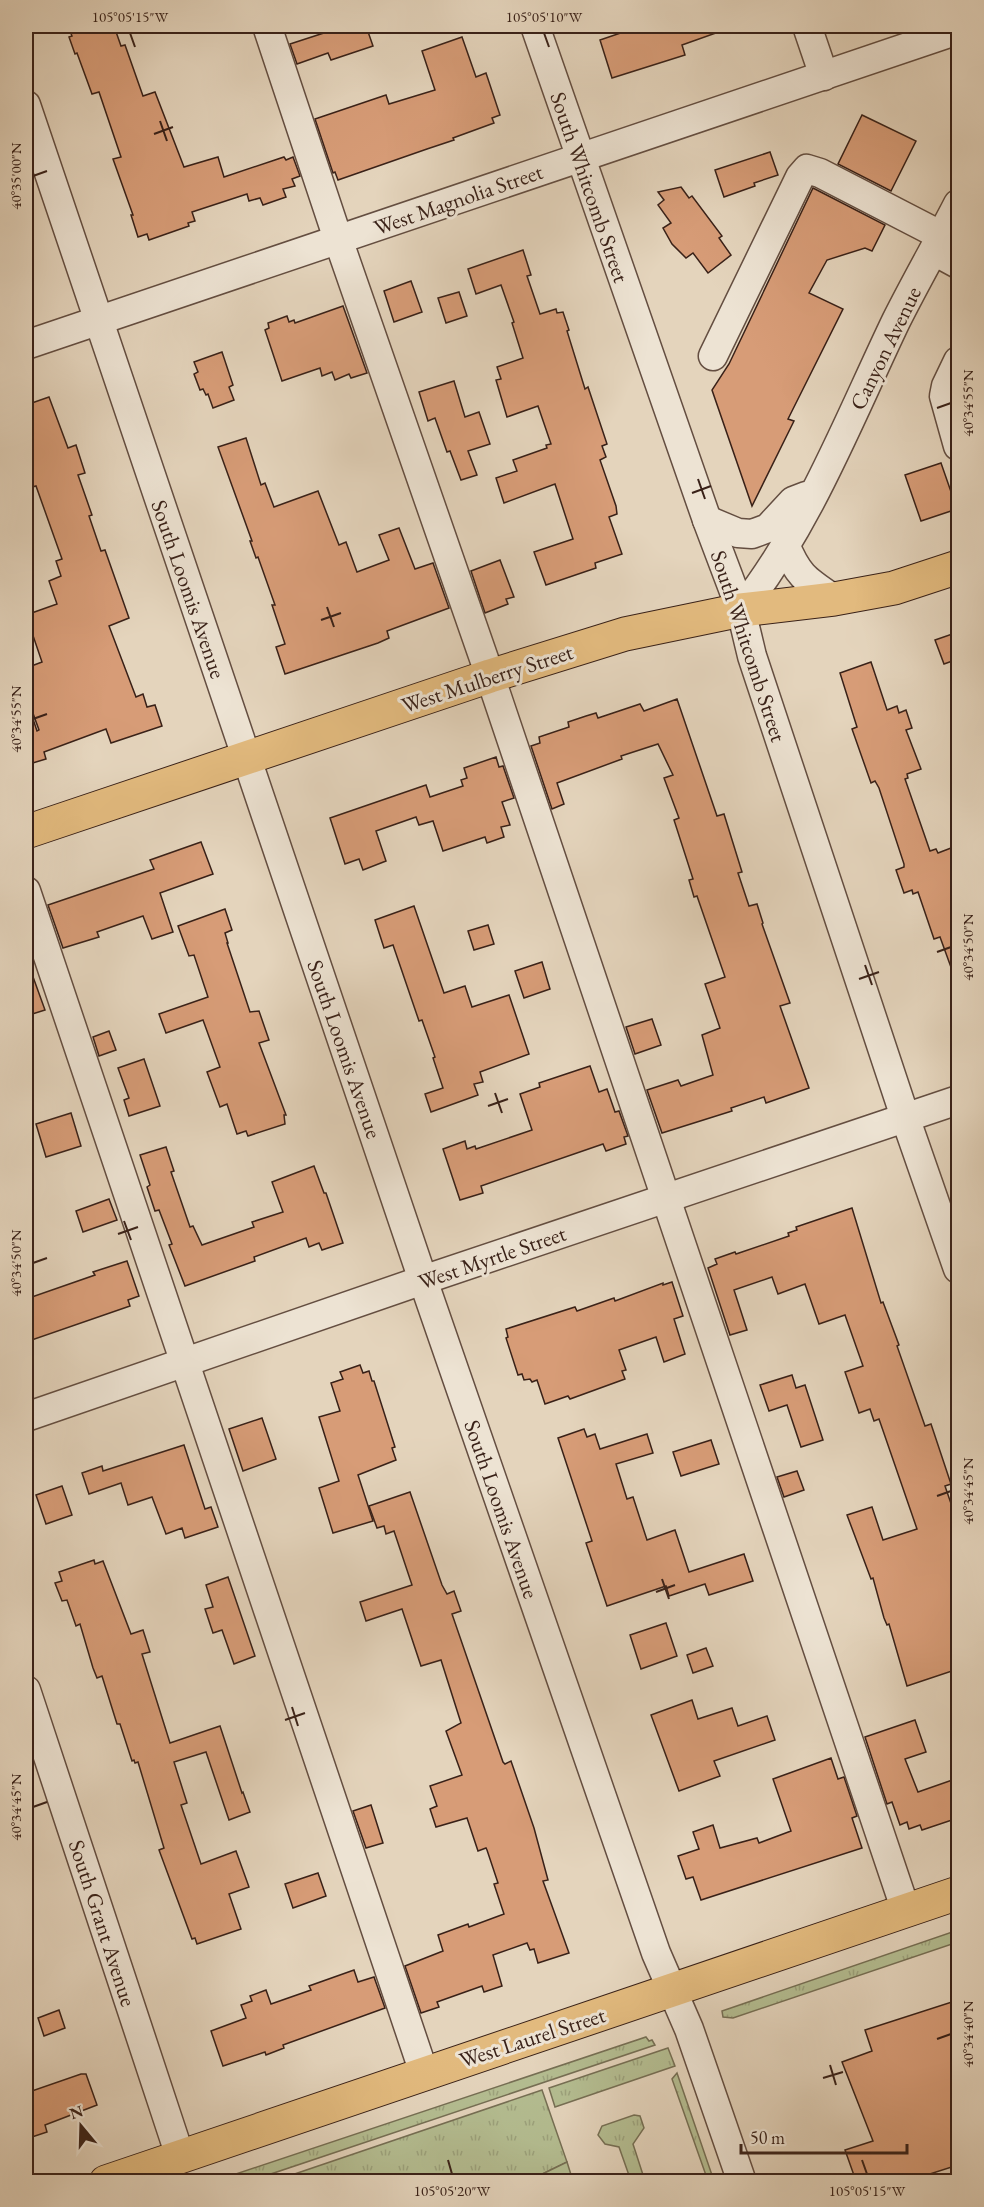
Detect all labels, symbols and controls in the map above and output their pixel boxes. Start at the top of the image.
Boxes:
text: 105°05'15"W [92,7,168,26]
text: 105°05'10"W [506,7,582,26]
street label: South Whitcomb Street [543,88,636,286]
text: 40°35'00"N [6,142,25,210]
street label: West Magnolia Street [370,157,547,242]
street label: Canyon Avenue [843,281,928,415]
text: 40°34'55"N [958,369,977,437]
street label: South Loomis Avenue [144,496,233,683]
street label: South Whitcomb Street [704,547,793,746]
street label: West Mulberry Street [398,637,577,720]
text: 40°34'55"N [6,685,25,753]
text: 40°34'50"N [958,913,977,981]
street label: South Loomis Avenue [300,956,389,1143]
street label: West Myrtle Street [414,1219,570,1296]
text: 40°34'50"N [6,1229,25,1297]
street label: South Loomis Avenue [457,1416,546,1603]
text: 40°34'45"N [958,1457,977,1525]
text: 40°34'45"N [6,1773,25,1841]
street label: South Grant Avenue [62,1836,143,2011]
street label: West Laurel Street [455,2000,609,2075]
text: 40°34'40"N [958,2000,977,2068]
north arrow [51,2096,111,2156]
text: N [67,2100,86,2124]
scale bar [741,2117,908,2155]
text: 50 m [750,2126,785,2149]
text: 105°05'20"W [414,2181,490,2200]
text: 105°05'15"W [829,2181,905,2200]

